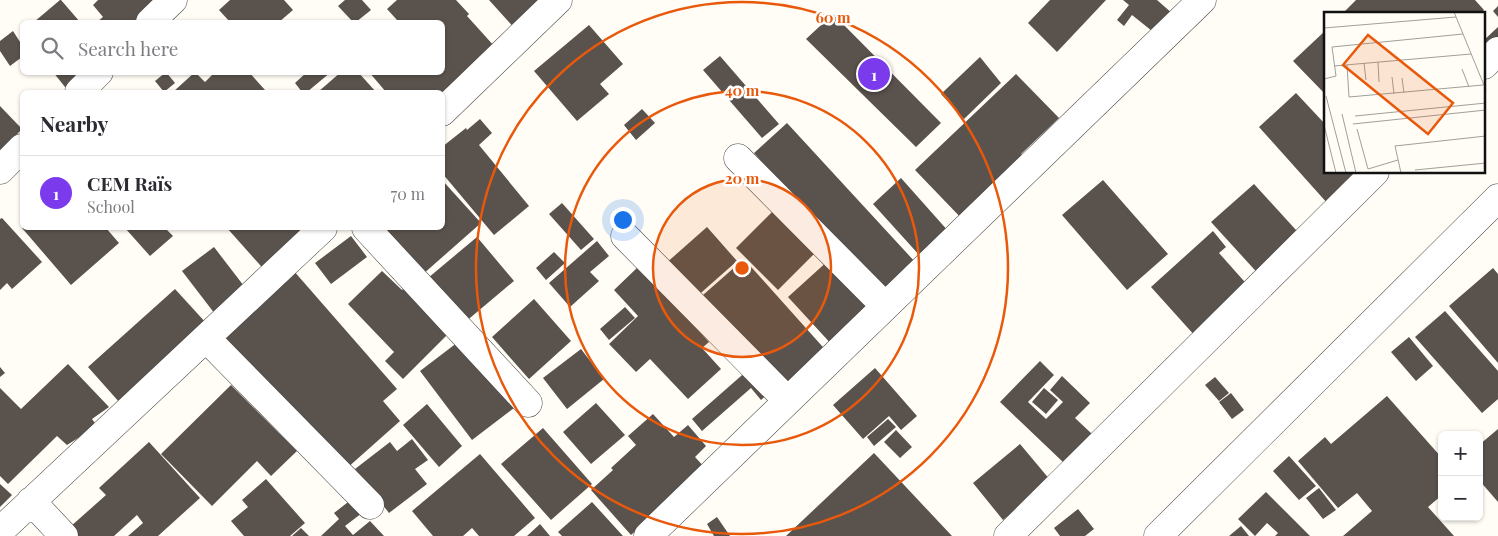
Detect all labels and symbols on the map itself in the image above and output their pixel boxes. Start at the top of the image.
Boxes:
text: 60 m [815,7,851,27]
inset map [1324,12,1486,174]
pin: 1 [858,55,890,93]
text: 40 m [725,80,760,100]
text: 20 m [725,168,760,188]
your location [610,207,636,233]
centre of rings [733,259,751,277]

